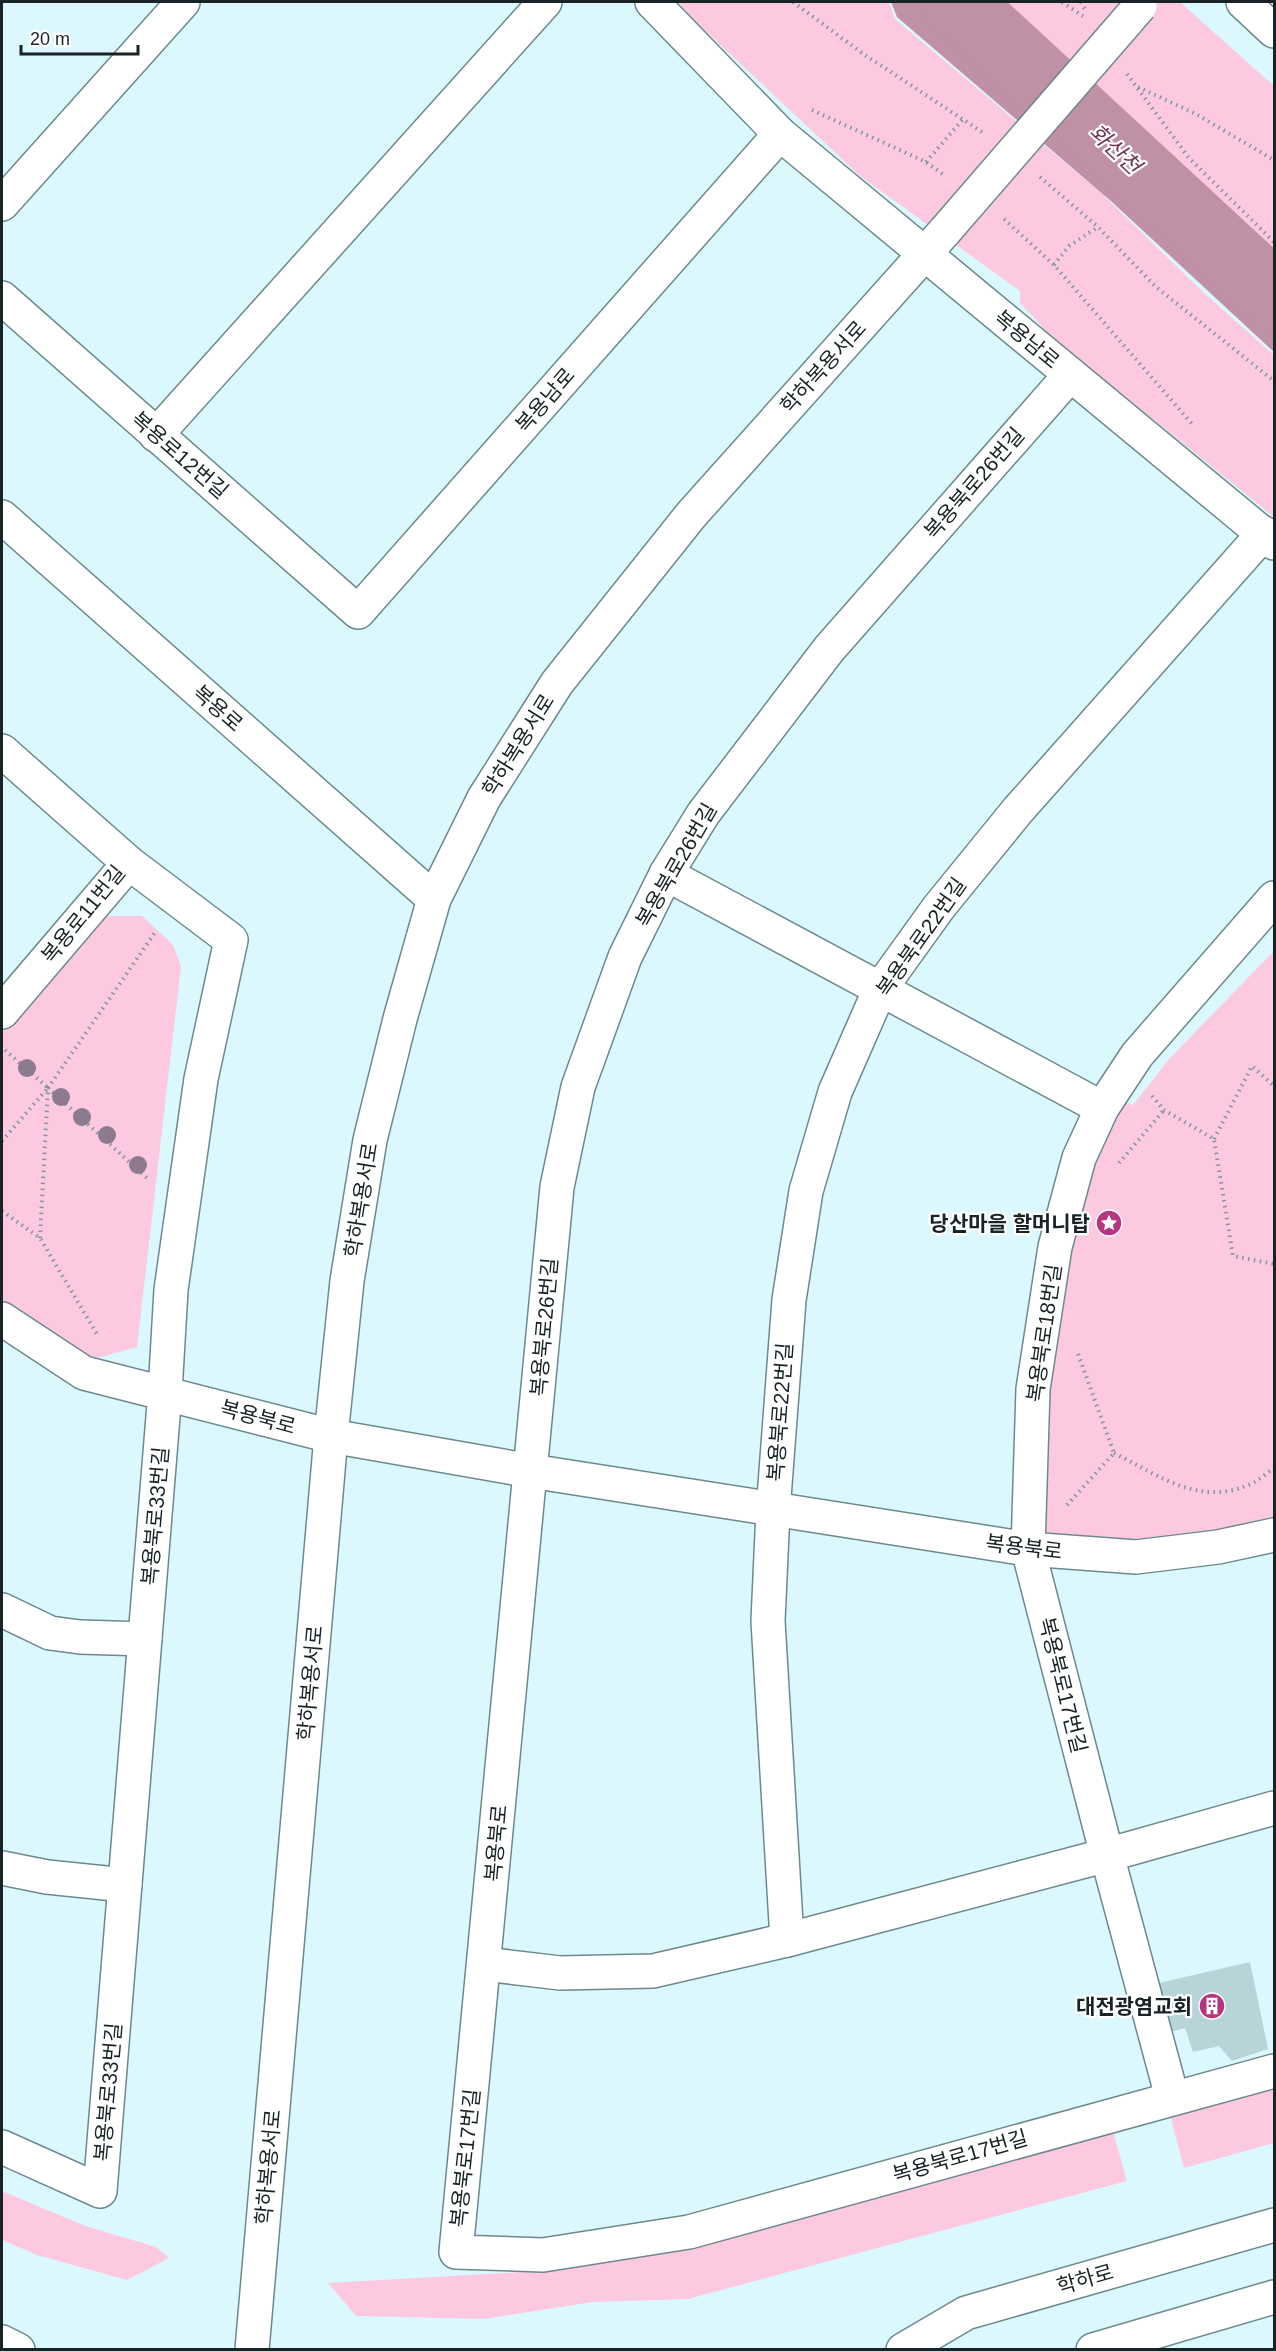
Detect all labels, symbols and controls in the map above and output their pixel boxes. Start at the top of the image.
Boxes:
scale bar [21,18,138,56]
text: 20 m [30,29,70,49]
water label: 화산천 [1084,119,1148,181]
street label: 복용남로 [990,305,1064,373]
street label: 학하복용서로 [776,316,870,418]
street label: 복용남로 [511,363,579,437]
street label: 복용로12번길 [127,407,233,503]
street label: 복용북로26번길 [920,423,1028,543]
street label: 복용로 [189,680,247,736]
street label: 학하복용서로 [478,690,558,800]
street label: 복용북로26번길 [631,799,721,931]
street label: 복용로11번길 [37,861,129,967]
street label: 복용북로22번길 [872,873,970,1001]
street label: 학하복용서로 [341,1141,381,1259]
place icon: 당산마을 할머니탑 [1094,1208,1124,1238]
place label: 당산마을 할머니탑 [930,1212,1090,1235]
street label: 복용북로26번길 [526,1257,562,1397]
street label: 복용북로18번길 [1023,1262,1065,1404]
street label: 복용북로22번길 [764,1342,796,1482]
street label: 복용북로 [218,1396,298,1438]
street label: 복용북로33번길 [137,1446,173,1586]
street label: 복용북로 [984,1531,1064,1563]
street label: 복용북로17번길 [1035,1615,1091,1755]
street label: 학하복용서로 [293,1624,327,1742]
street label: 복용북로 [481,1804,511,1882]
building icon: 대전광염교회 [1197,1991,1227,2021]
place label: 대전광염교회 [1076,1995,1192,2018]
street label: 복용북로33번길 [90,2022,126,2162]
street label: 복용북로17번길 [446,2088,484,2228]
street label: 학하복용서로 [251,2108,285,2226]
street label: 복용북로17번길 [890,2126,1030,2186]
street label: 학하로 [1054,2260,1116,2298]

